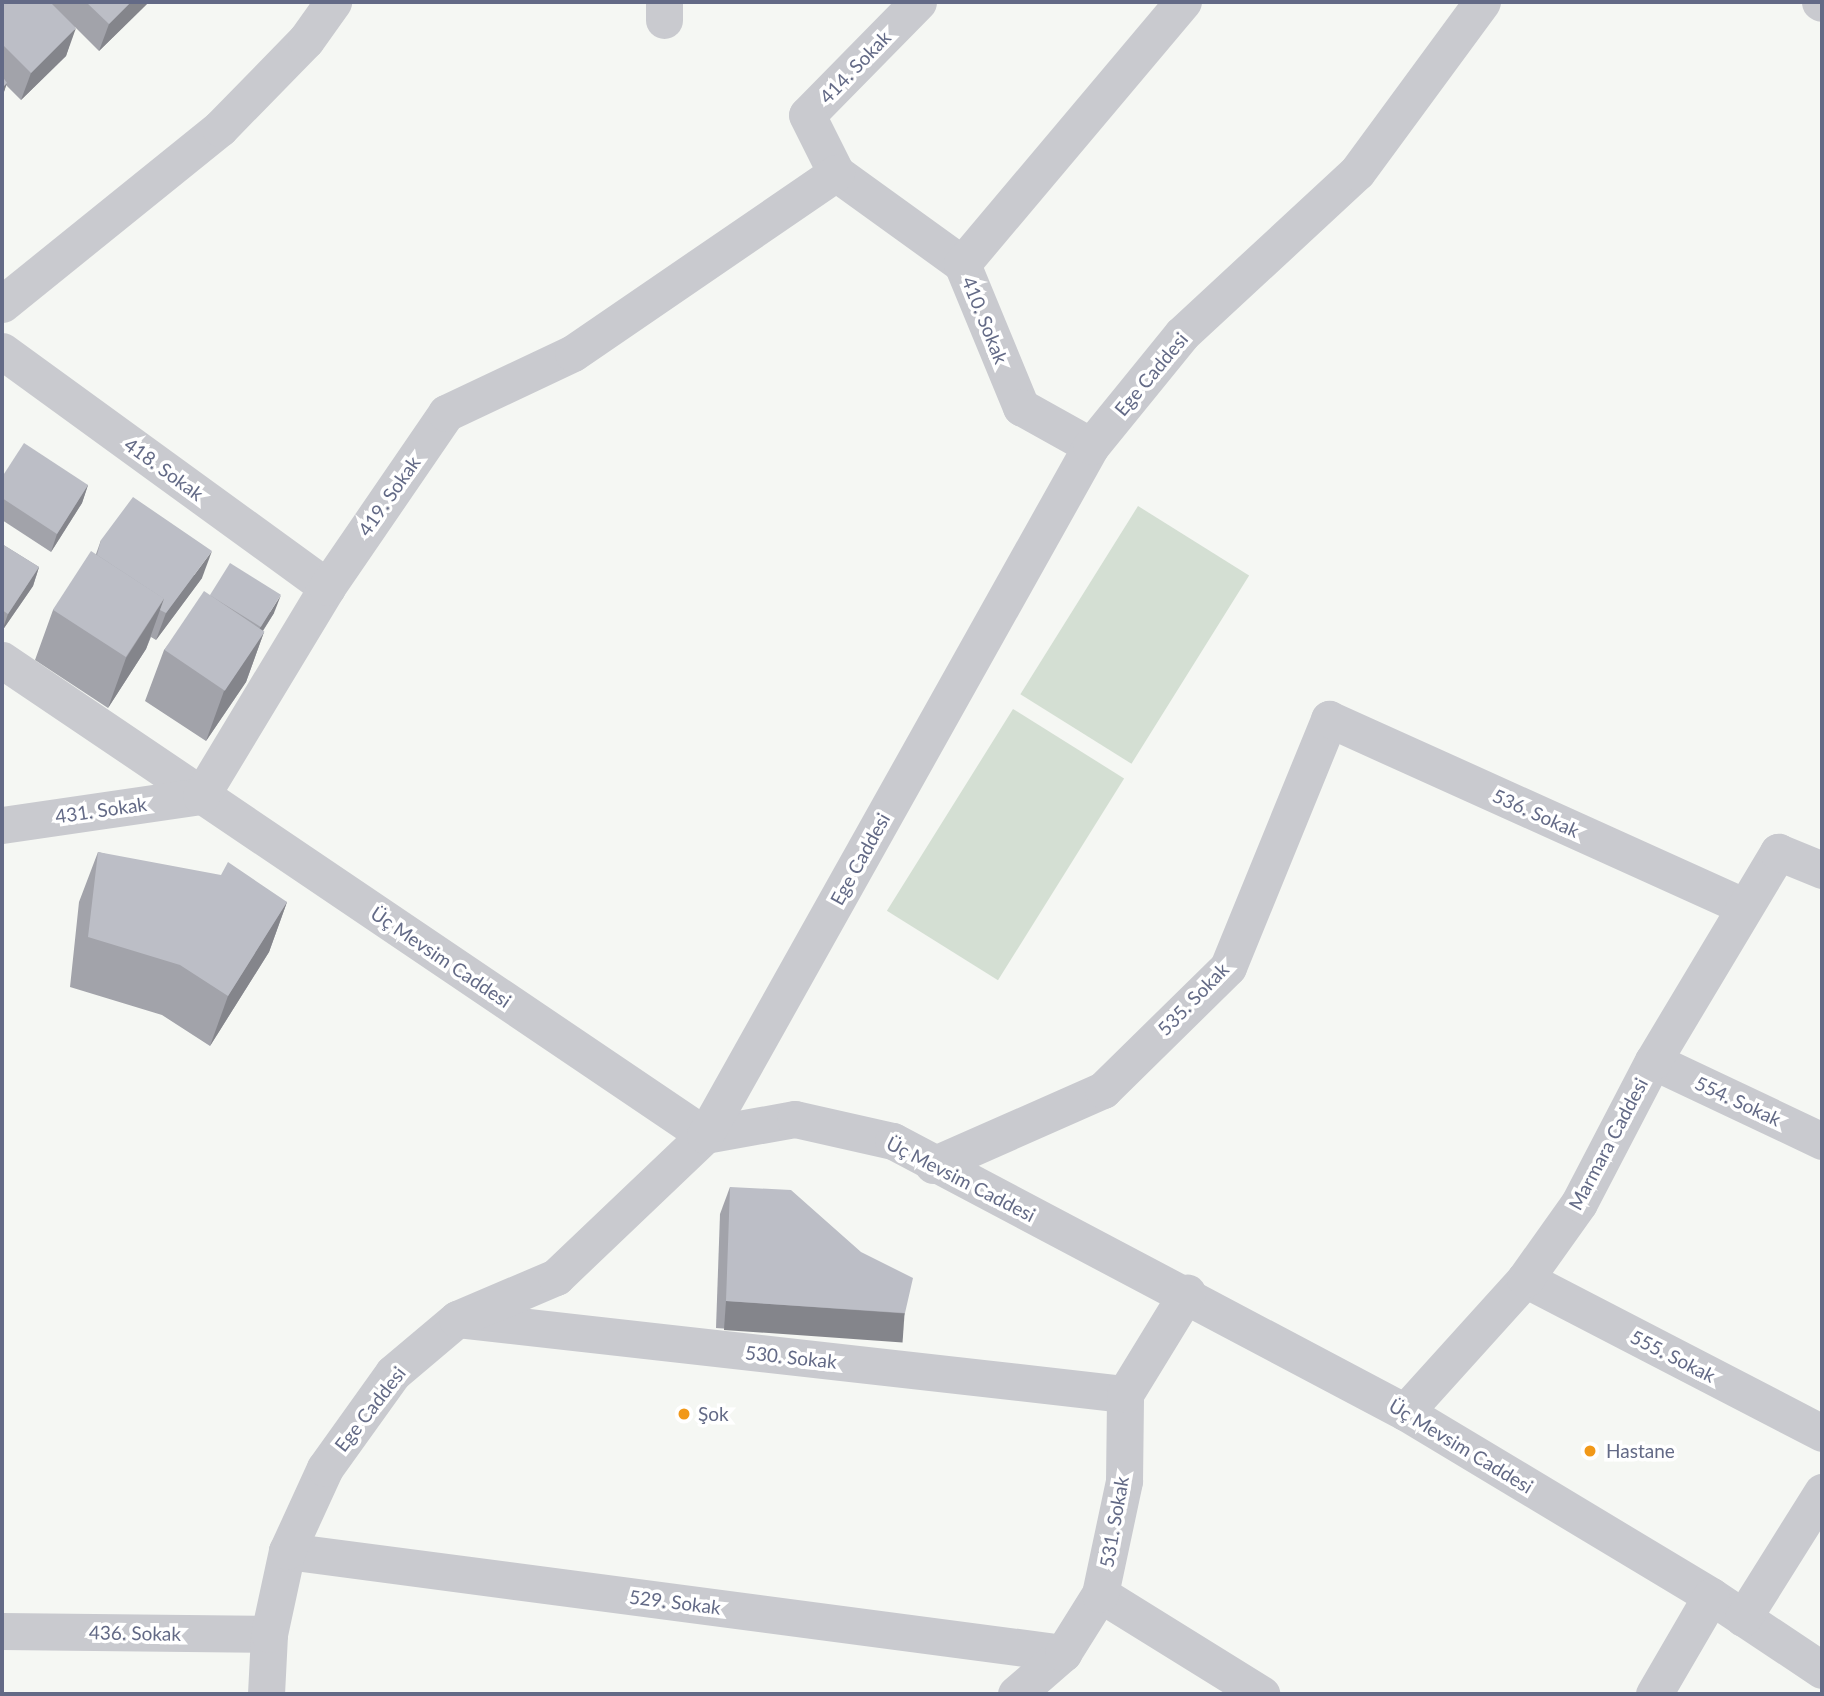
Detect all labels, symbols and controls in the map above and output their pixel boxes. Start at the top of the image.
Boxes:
street label: 414. Sokak [815,26,895,108]
street label: 410. Sokak [957,273,1013,367]
street label: Ege Caddesi [1110,328,1192,420]
street label: 418. Sokak [120,433,208,505]
street label: 419. Sokak [353,452,425,540]
street label: 536. Sokak [1489,784,1583,842]
street label: 431. Sokak [54,792,148,828]
street label: Ege Caddesi [825,809,895,909]
street label: Üç Mevsim Caddesi [367,902,515,1012]
street label: 535. Sokak [1153,958,1233,1040]
street label: 554. Sokak [1691,1071,1785,1131]
street label: Marmara Caddesi [1564,1074,1652,1214]
street label: Üç Mevsim Caddesi [883,1132,1039,1226]
street label: 555. Sokak [1627,1325,1719,1387]
street label: 530. Sokak [744,1341,838,1373]
street label: Ege Caddesi [330,1362,410,1456]
street label: Üç Mevsim Caddesi [1385,1394,1537,1498]
place label: Şok [698,1403,729,1425]
marker: Şok [676,1406,692,1422]
place label: Hastane [1606,1440,1675,1462]
marker: Hastane [1580,1441,1600,1461]
street label: 531. Sokak [1095,1475,1133,1569]
street label: 529. Sokak [628,1585,722,1619]
street label: 436. Sokak [89,1621,181,1645]

